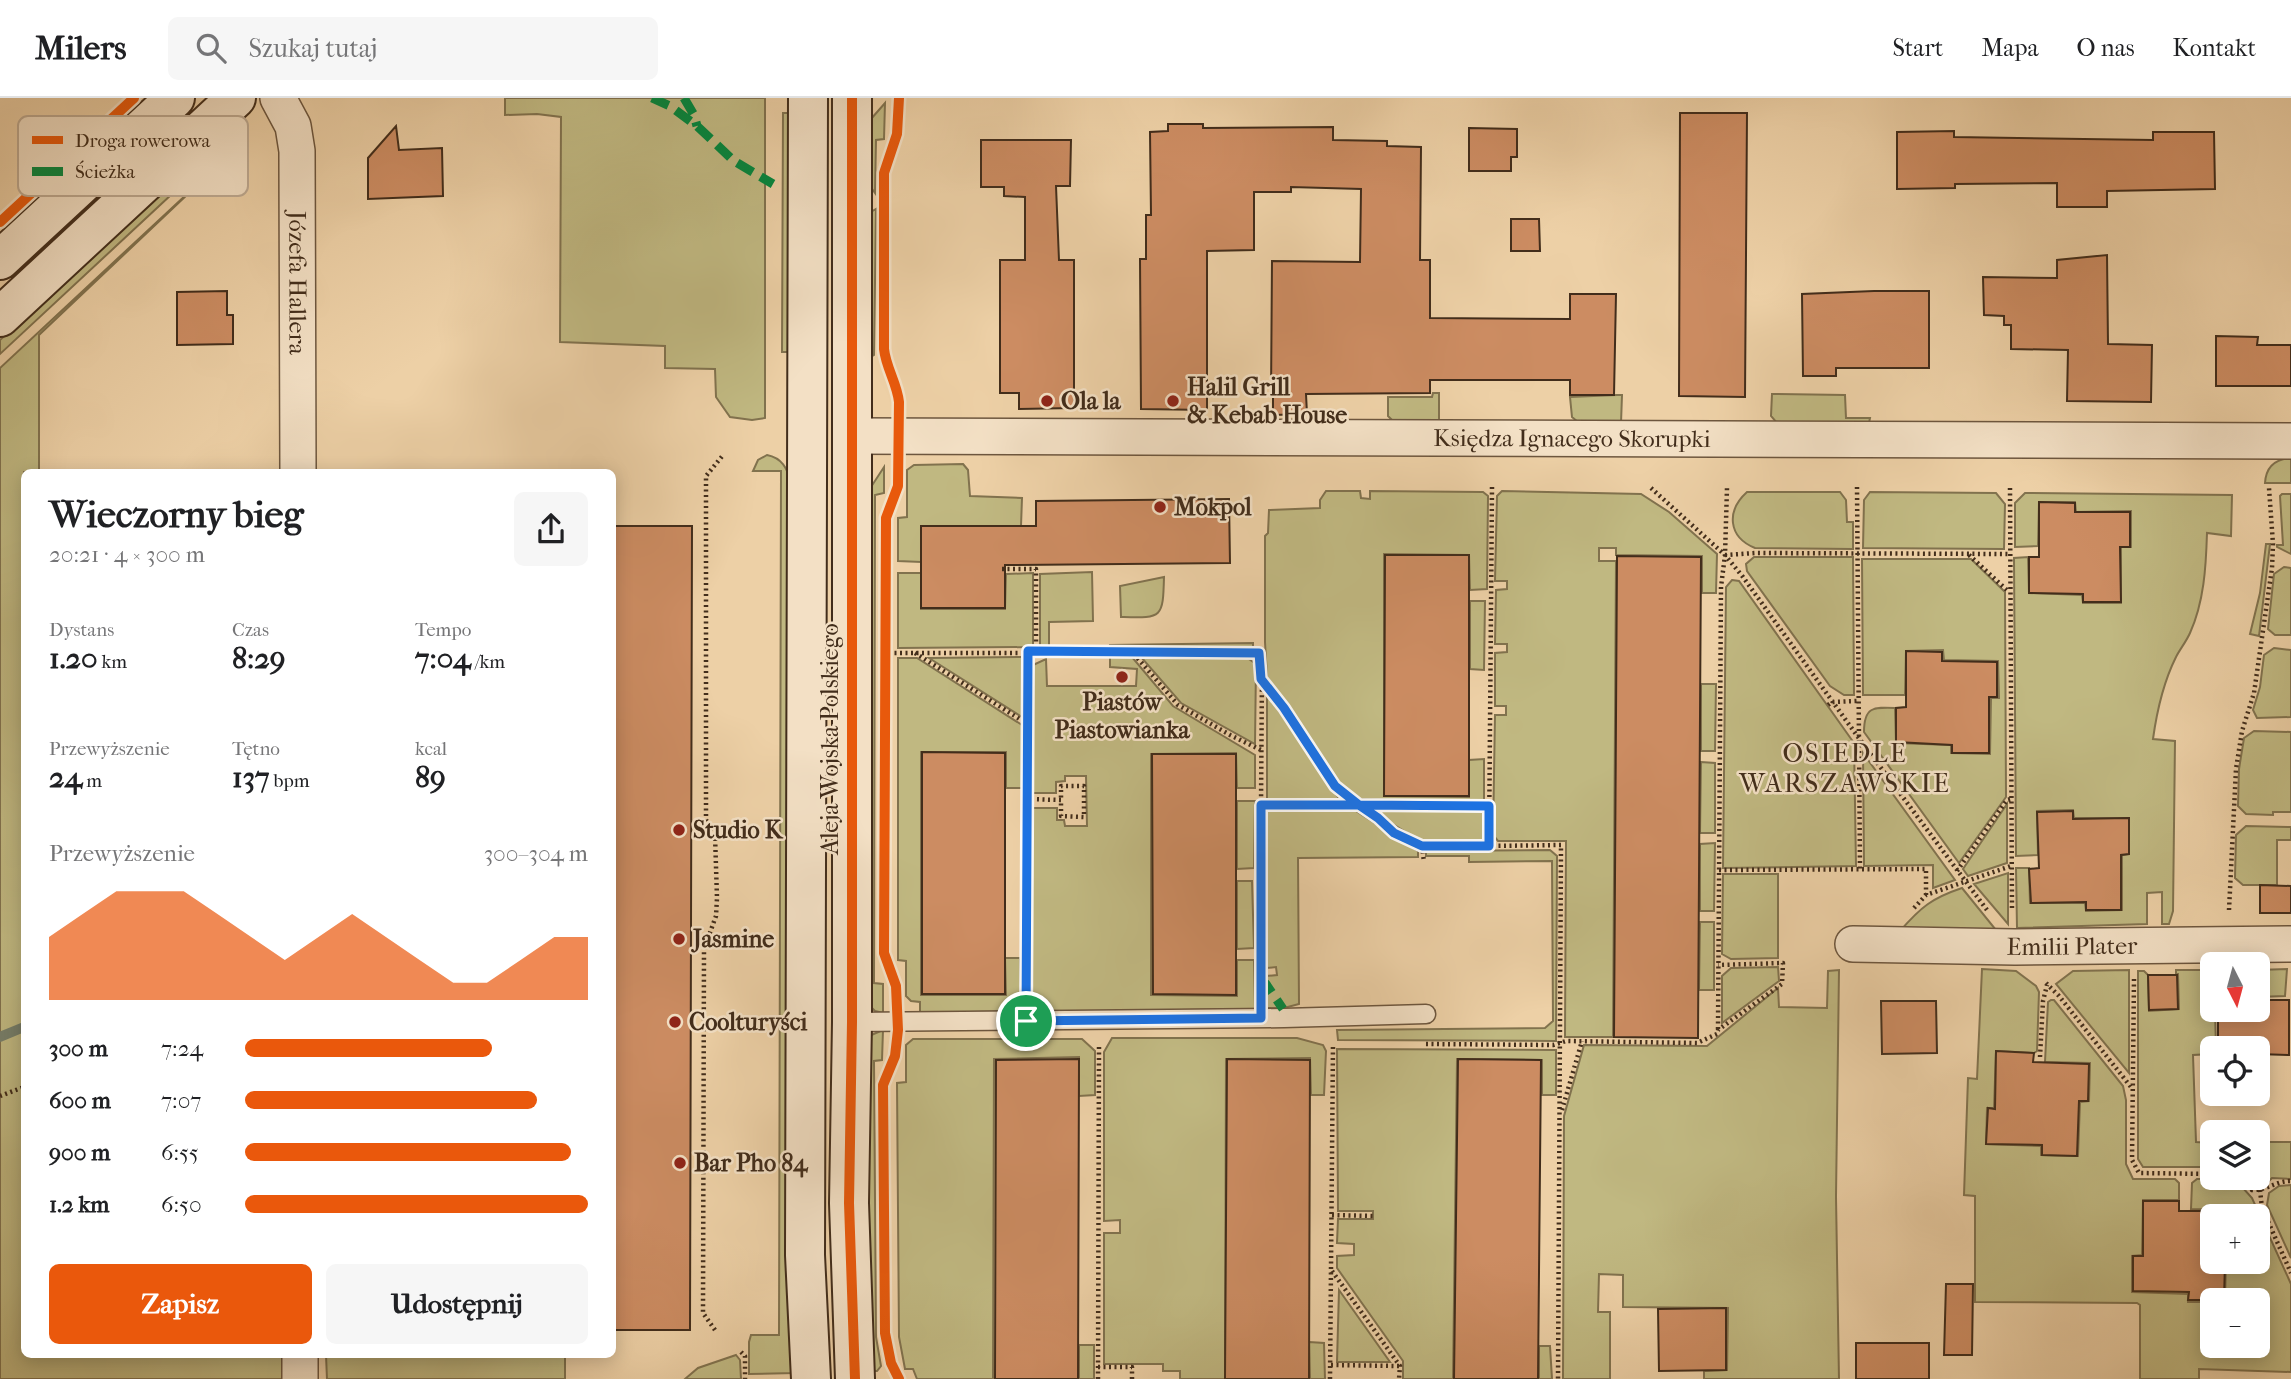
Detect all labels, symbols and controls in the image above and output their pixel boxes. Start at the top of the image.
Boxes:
search box [168,17,658,80]
text: Milers [35,29,126,68]
icon: search [192,29,230,67]
text: Szukaj tutaj [248,33,377,64]
text: Start [1892,34,1943,62]
text: Mapa [1981,34,2039,62]
text: O nas [2077,34,2135,62]
text: Kontakt [2173,34,2256,62]
legend [18,116,248,196]
text: Droga rowerowa [75,130,211,152]
text: Ścieżka [75,160,135,183]
street label: Józefa Hallera [283,209,312,356]
place label: Halil Grill & Kebab House [1187,373,1347,429]
place label: Ola la [1061,387,1122,415]
marker: Ola la [1039,393,1055,409]
marker: Halil Grill & Kebab House [1165,393,1181,409]
street label: Księdza Ignacego Skorupki [1433,424,1711,453]
text: Wieczorny bieg [49,492,304,537]
button: share [514,492,588,566]
place label: Mokpol [1174,493,1252,521]
marker: Mokpol [1152,499,1168,515]
text: 20:21 · 4 × 300 m [49,541,205,568]
text: Dystans [49,619,114,641]
text: Czas [232,619,269,641]
text: Tempo [415,619,471,641]
street label: Aleja Wojska Polskiego [816,623,844,856]
text: 1.20 [49,641,97,676]
text: 8:29 [232,641,286,676]
text: 7:04 [415,641,471,676]
text: km [97,651,127,673]
text: /km [471,651,505,673]
marker: Piastów Piastowianka [1114,669,1130,685]
place label: Piastów Piastowianka [1054,688,1190,744]
text: Przewyższenie [49,738,170,760]
text: Tętno [232,738,280,760]
text: kcal [415,738,447,760]
district label: OSIEDLE WARSZAWSKIE [1738,738,1951,799]
text: 24 [49,760,82,795]
text: 137 [232,760,270,795]
text: 89 [415,760,446,795]
text: m [82,770,102,792]
text: bpm [270,770,310,792]
place label: Studio K [693,816,784,844]
marker: Studio K [671,822,687,838]
text: Przewyższenie [49,840,195,867]
text: 300–304 m [484,840,588,867]
place label: Jasmine [691,925,774,953]
marker: Jasmine [671,931,687,947]
street label: Emilii Plater [2006,932,2138,961]
north arrow [2200,952,2270,1022]
map controls [2200,952,2270,1358]
pin [996,991,1056,1051]
icon: arrive [1007,1002,1045,1040]
place label: Coolturyści [689,1008,808,1036]
marker: Coolturyści [667,1014,683,1030]
text: 300 m [49,1035,108,1062]
text: 7:24 [161,1035,203,1062]
button: locate [2200,1036,2270,1106]
text: 600 m [49,1087,111,1114]
text: 7:07 [161,1087,201,1114]
button: layers [2200,1120,2270,1190]
text: 900 m [49,1139,111,1166]
text: 6:55 [161,1139,199,1166]
place label: Bar Pho 84 [694,1149,809,1178]
marker: Bar Pho 84 [672,1155,688,1171]
text: 1.2 km [49,1191,109,1218]
text: 6:50 [161,1191,202,1218]
button: + [2200,1204,2270,1274]
button: Zapisz [49,1264,312,1344]
button: Udostępnij [326,1264,588,1344]
button: − [2200,1288,2270,1358]

